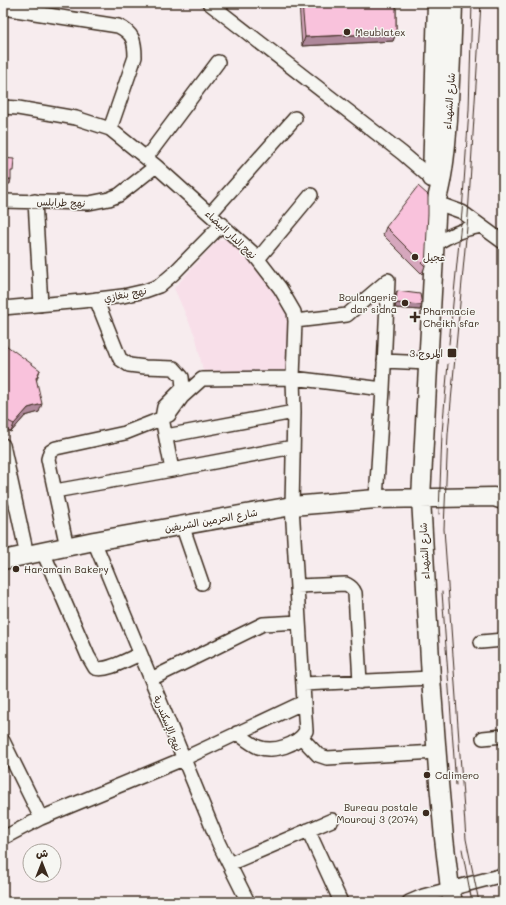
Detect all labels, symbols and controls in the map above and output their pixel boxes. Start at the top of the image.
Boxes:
place label: Meublatex [355,25,405,39]
marker: Meublatex [342,27,352,37]
street label: شارع الشهداء [440,72,459,130]
street label: نهج طرابلس [36,194,86,211]
street label: نهج الدار البيضاء [201,206,260,262]
place label: عجيل [423,250,445,264]
marker: عجيل [410,252,420,262]
street label: نهج بنغازي [102,283,148,307]
place label: Boulangerie dar sidna [339,290,397,316]
marker: Boulangerie dar sidna [400,298,410,308]
place label: Pharmacie Cheikh sfar [423,304,479,330]
marker: Pharmacie Cheikh sfar [410,312,420,322]
place label: المروج 3 [409,346,443,361]
marker: المروج 3 [446,347,458,359]
street label: شارع الحرمين الشريفين [163,505,259,536]
street label: شارع الشهداء [416,522,433,580]
place label: Haramain Bakery [24,562,109,576]
marker: Haramain Bakery [11,564,21,574]
street label: نهج الإسكندرية [150,693,186,753]
place label: Calimero [435,768,479,782]
marker: Calimero [422,770,432,780]
place label: Bureau postale Mourouj 3 (2074) [337,800,418,826]
marker: Bureau postale Mourouj 3 (2074) [421,808,431,818]
north arrow [22,843,62,883]
text: ش [36,845,48,860]

